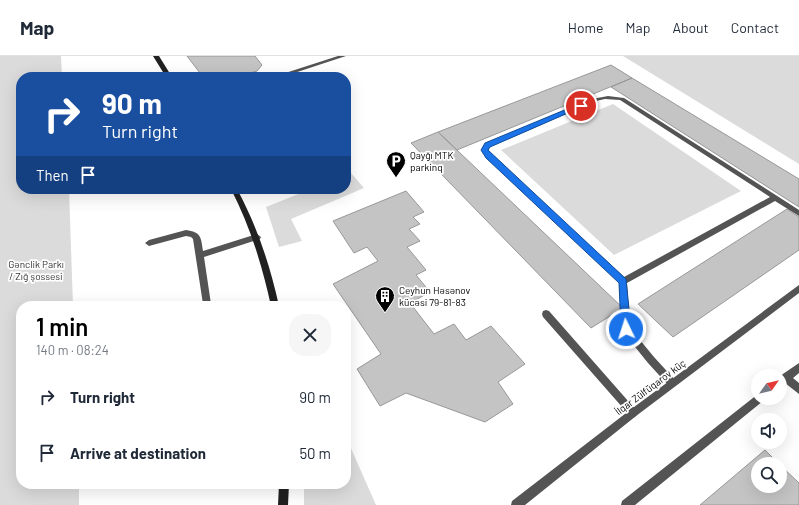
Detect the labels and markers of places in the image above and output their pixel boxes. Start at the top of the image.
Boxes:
pin [564,89,598,123]
place label: Qayğı MTK parkinq [410,149,454,173]
parking icon: Qayğı MTK parkinq [385,150,407,178]
place label: Ceyhun Həsənov kücəsi 79-81-83 [399,284,471,308]
building icon: Ceyhun Həsənov kücəsi 79-81-83 [374,285,396,313]

